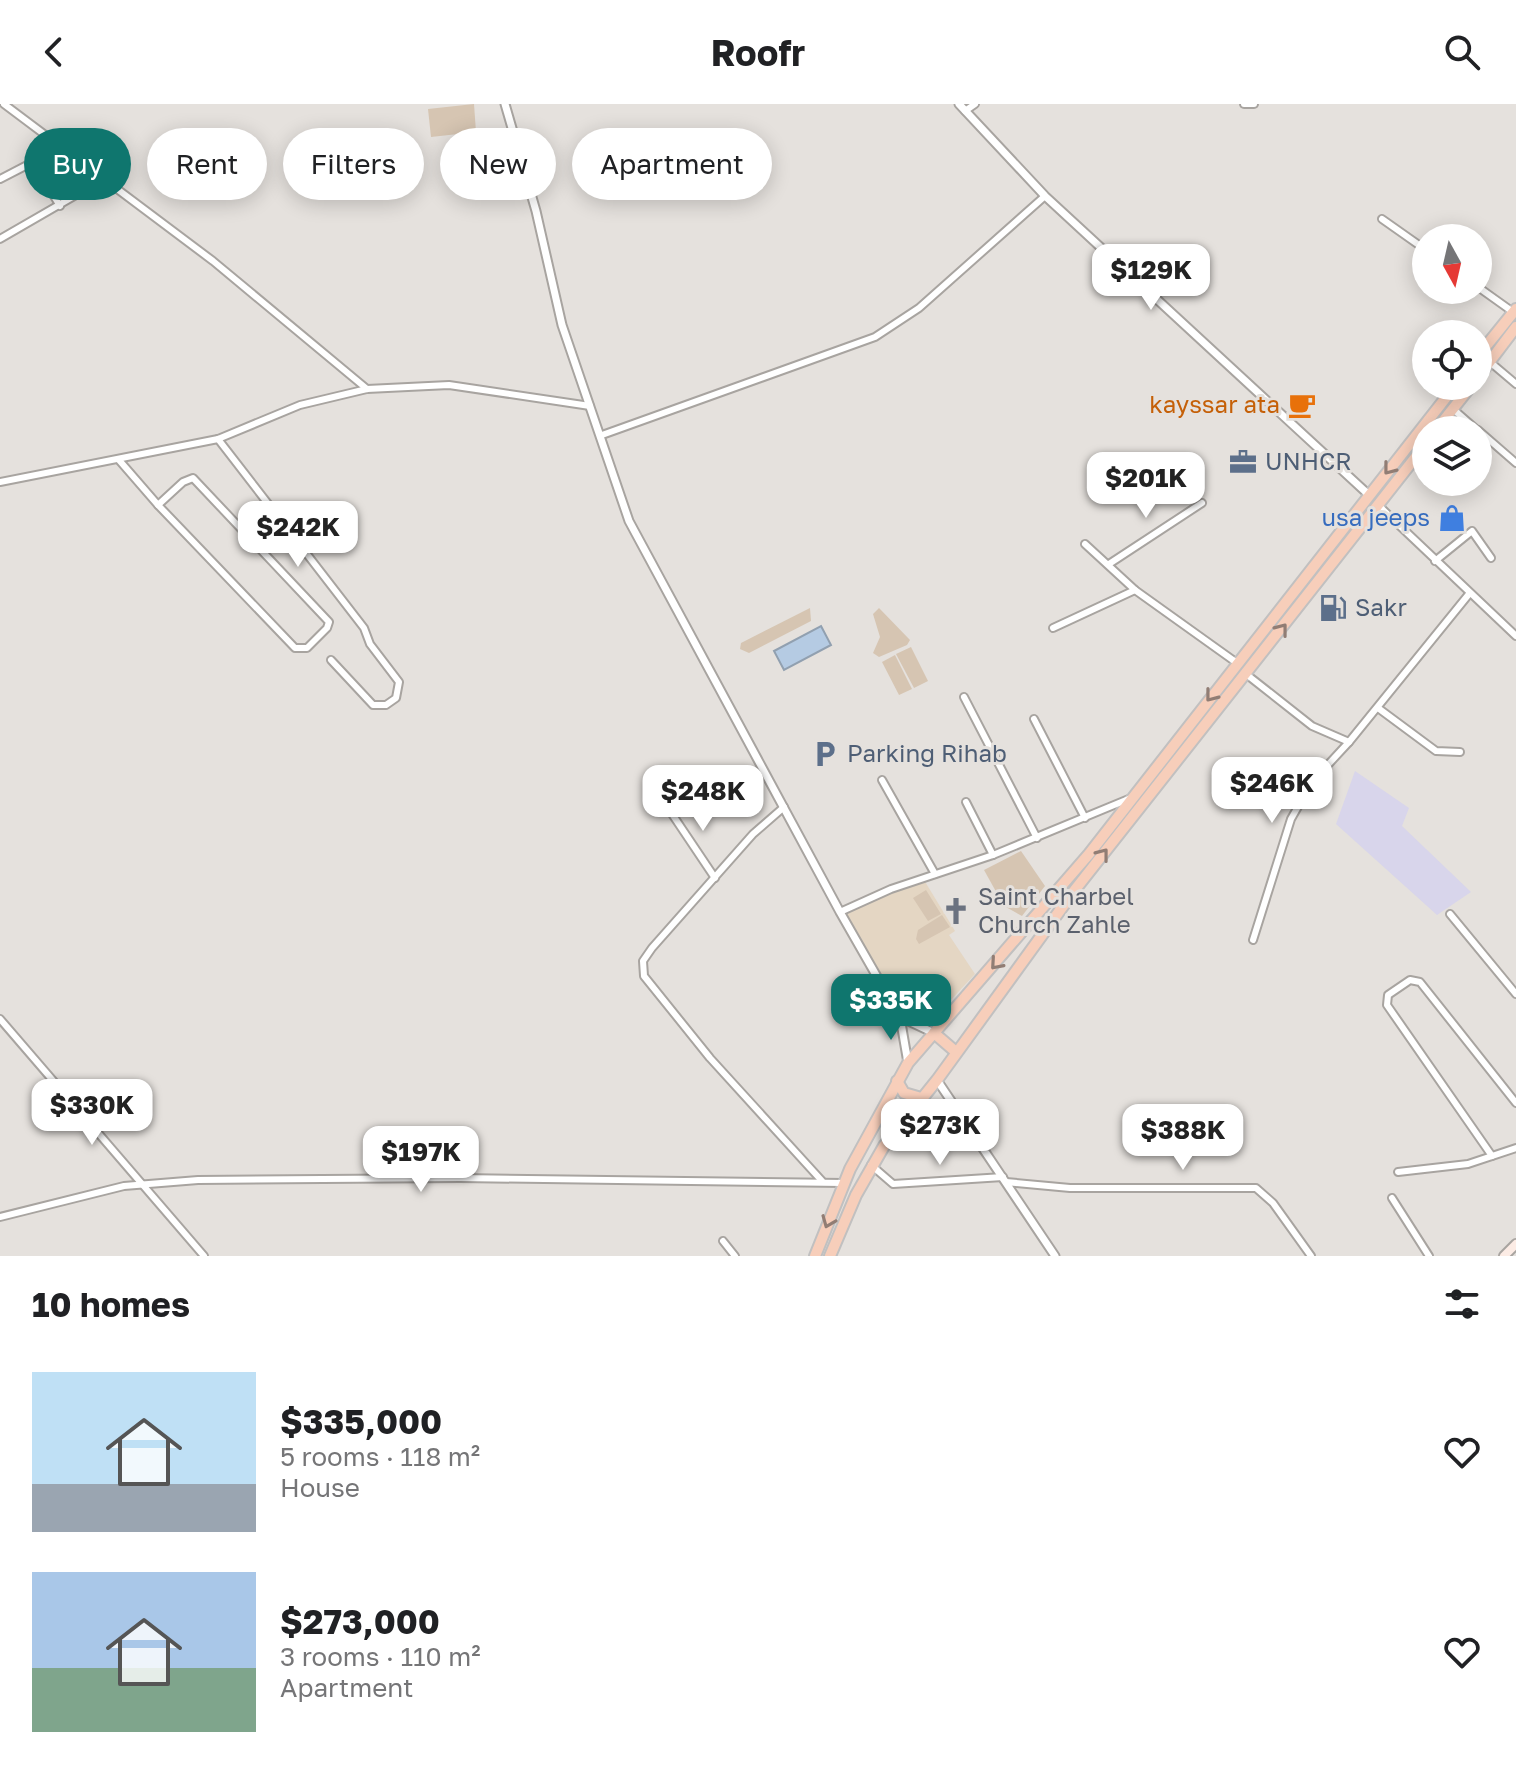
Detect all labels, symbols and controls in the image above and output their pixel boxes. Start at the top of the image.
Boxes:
icon: back [32,30,76,74]
icon: search [1440,30,1484,74]
text: Roofr [711,31,805,74]
chip: Buy [24,128,131,200]
chip: Rent [147,128,267,200]
chip: Filters [283,128,424,200]
chip: New [440,128,556,200]
chip: Apartment [572,128,772,200]
north arrow [1412,224,1492,304]
map controls [1412,224,1492,496]
pin: $129K [1095,244,1207,312]
text: $129K [1110,254,1192,285]
button: locate [1412,320,1492,400]
place label: kayssar ata [1149,389,1280,418]
cafe icon: kayssar ata [1287,390,1317,420]
button: layers [1412,416,1492,496]
place label: UNHCR [1265,446,1352,475]
office icon: UNHCR [1228,447,1258,477]
pin: $201K [1090,452,1202,520]
one-way arrow [1385,461,1399,475]
text: $201K [1105,462,1187,493]
pin: $242K [242,501,354,569]
place label: usa jeeps [1321,502,1430,531]
shop icon: usa jeeps [1437,503,1467,533]
text: $242K [256,511,340,542]
place label: Sakr [1355,592,1407,621]
fuel station icon: Sakr [1318,593,1348,623]
one-way arrow [1272,623,1287,638]
one-way arrow [1206,687,1220,702]
place label: Parking Rihab [847,738,1007,767]
parking icon: Parking Rihab [810,739,840,769]
pin: $246K [1216,757,1328,825]
pin: $248K [647,765,759,833]
text: $246K [1230,767,1314,798]
text: $248K [660,775,746,806]
one-way arrow [1093,849,1108,863]
place label: Saint Charbel Church Zahle [978,881,1134,938]
church icon: Saint Charbel Church Zahle [941,896,971,926]
one-way arrow [991,954,1005,969]
pin: $335K [835,974,947,1042]
text: $335K [849,984,933,1015]
pin: $330K [36,1079,148,1147]
text: $330K [50,1089,134,1120]
pin: $273K [884,1099,996,1167]
pin: $388K [1127,1104,1239,1172]
text: $273K [899,1109,981,1140]
text: $388K [1140,1114,1226,1145]
pin: $197K [365,1126,477,1194]
text: $197K [381,1136,461,1167]
one-way arrow [822,1214,838,1228]
icon: filters [1440,1282,1484,1326]
text: 10 homes [32,1284,190,1324]
text: $335,000 [280,1401,442,1441]
icon: home [96,1404,192,1500]
icon: heart [1440,1430,1484,1474]
text: 5 rooms · 118 m² [280,1441,480,1472]
text: House [280,1472,360,1503]
text: $273,000 [280,1601,440,1641]
icon: home [96,1604,192,1700]
icon: heart [1440,1630,1484,1674]
text: 3 rooms · 110 m² [280,1641,481,1672]
text: Apartment [280,1672,413,1703]

